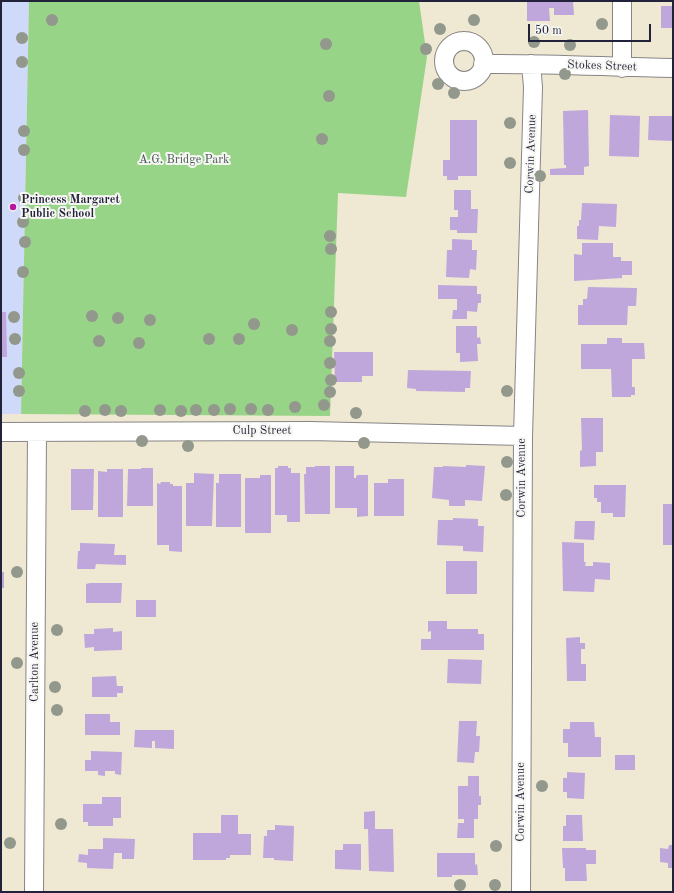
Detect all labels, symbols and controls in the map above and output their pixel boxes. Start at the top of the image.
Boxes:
scale bar [530,16,653,42]
text: 50 m [535,25,562,37]
street label: Stokes Street [567,58,637,74]
street label: Corwin Avenue [522,114,540,194]
park label: A.G. Bridge Park [139,153,229,167]
place label: Princess Margaret Public School [21,193,120,221]
marker: Princess Margaret Public School [8,202,18,212]
street label: Culp Street [232,424,292,438]
street label: Corwin Avenue [515,438,529,518]
street label: Carlton Avenue [28,622,42,702]
street label: Corwin Avenue [514,762,528,842]

